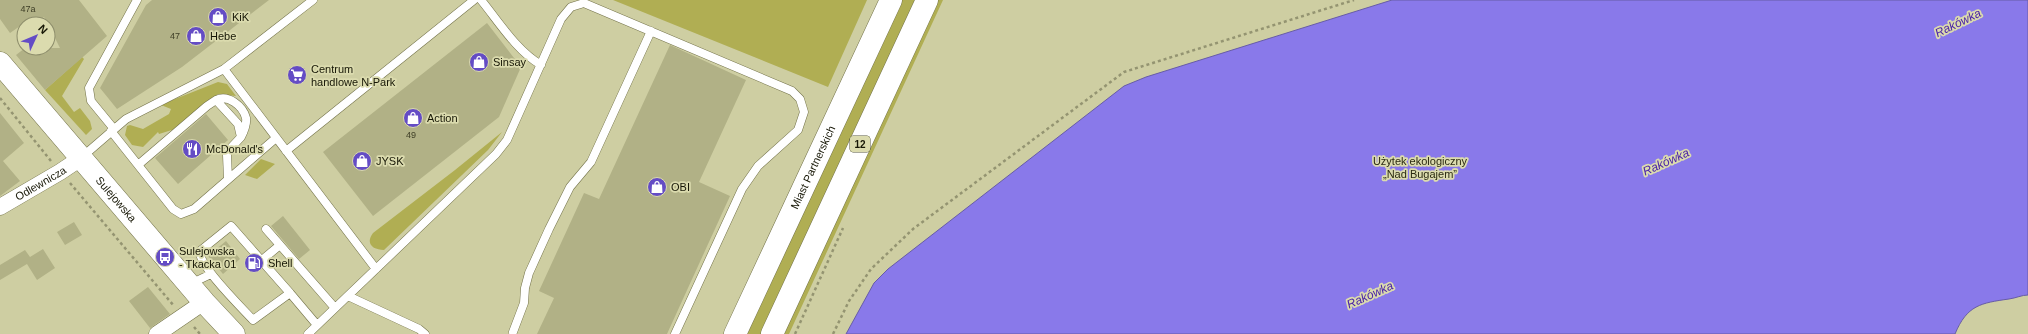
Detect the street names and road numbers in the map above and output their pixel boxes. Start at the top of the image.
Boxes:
street label: Miast Partnerskich [788,124,837,211]
road number: 12 [850,136,870,152]
street label: Odlewnicza [13,163,69,203]
street label: Sulejowska [94,174,139,225]

